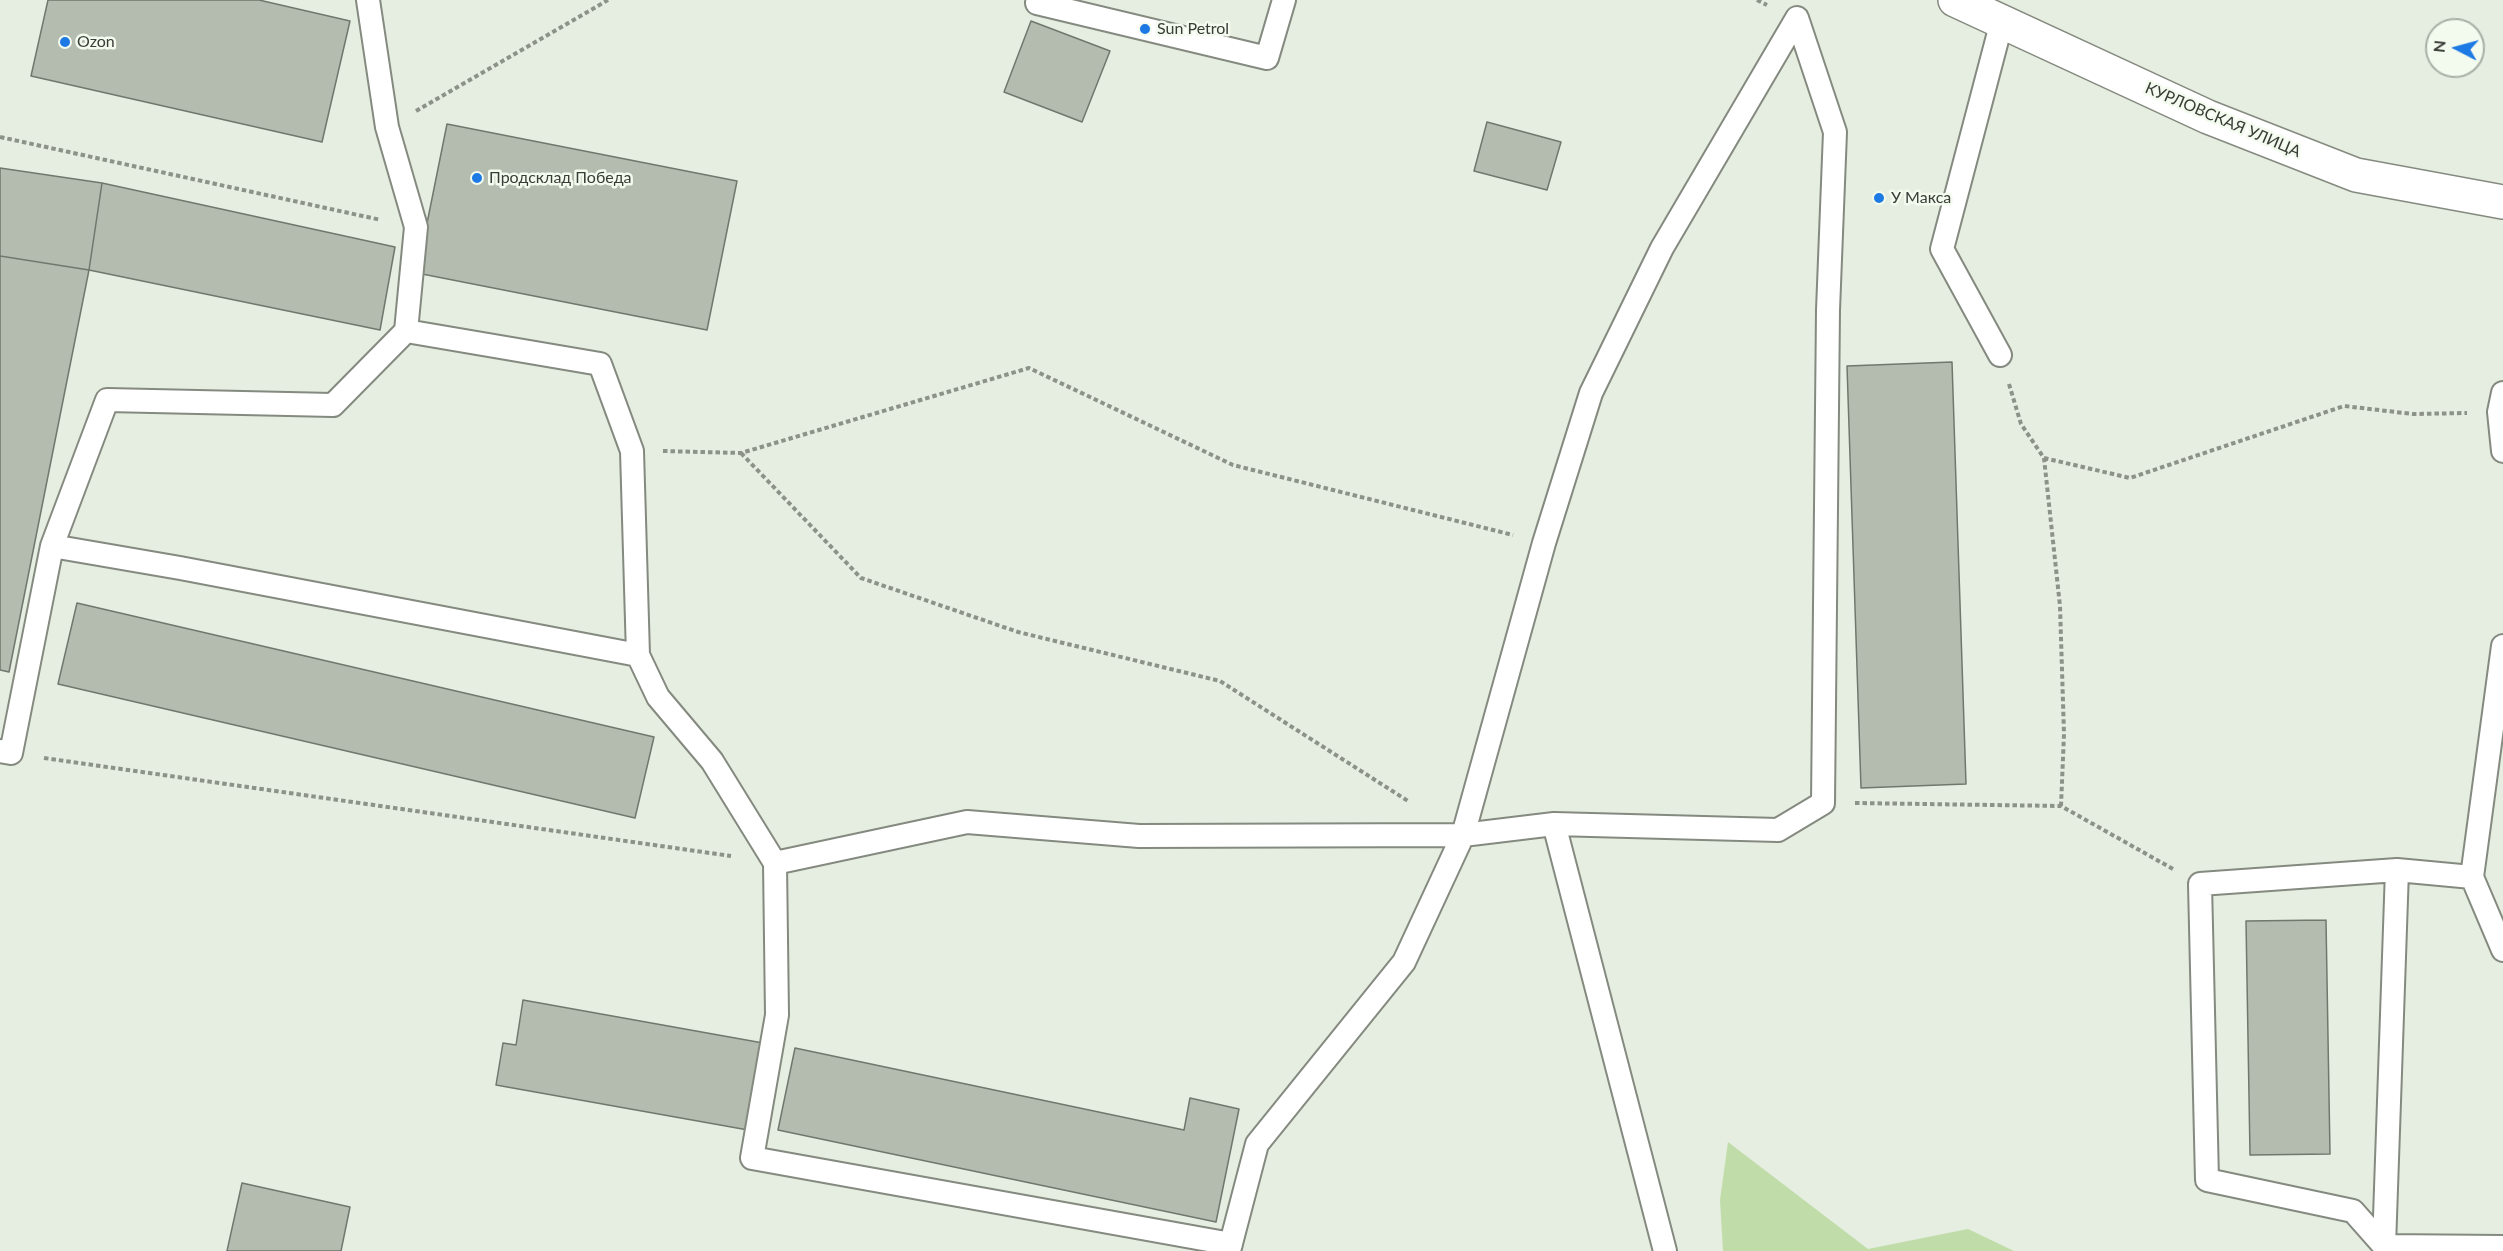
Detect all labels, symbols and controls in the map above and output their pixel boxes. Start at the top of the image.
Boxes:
north arrow [2425,18,2485,78]
place label: Sun Petrol [1157,19,1229,39]
marker: Sun Petrol [1138,22,1152,36]
place label: Ozon [77,32,115,52]
marker: Ozon [58,35,72,49]
text: N [2428,39,2449,53]
street label: КУРЛОВСКАЯ УЛИЦА [2142,78,2304,162]
place label: Продсклад Победа [489,168,632,188]
marker: Продсклад Победа [470,171,484,185]
place label: У Макса [1891,188,1951,208]
marker: У Макса [1872,191,1886,205]

